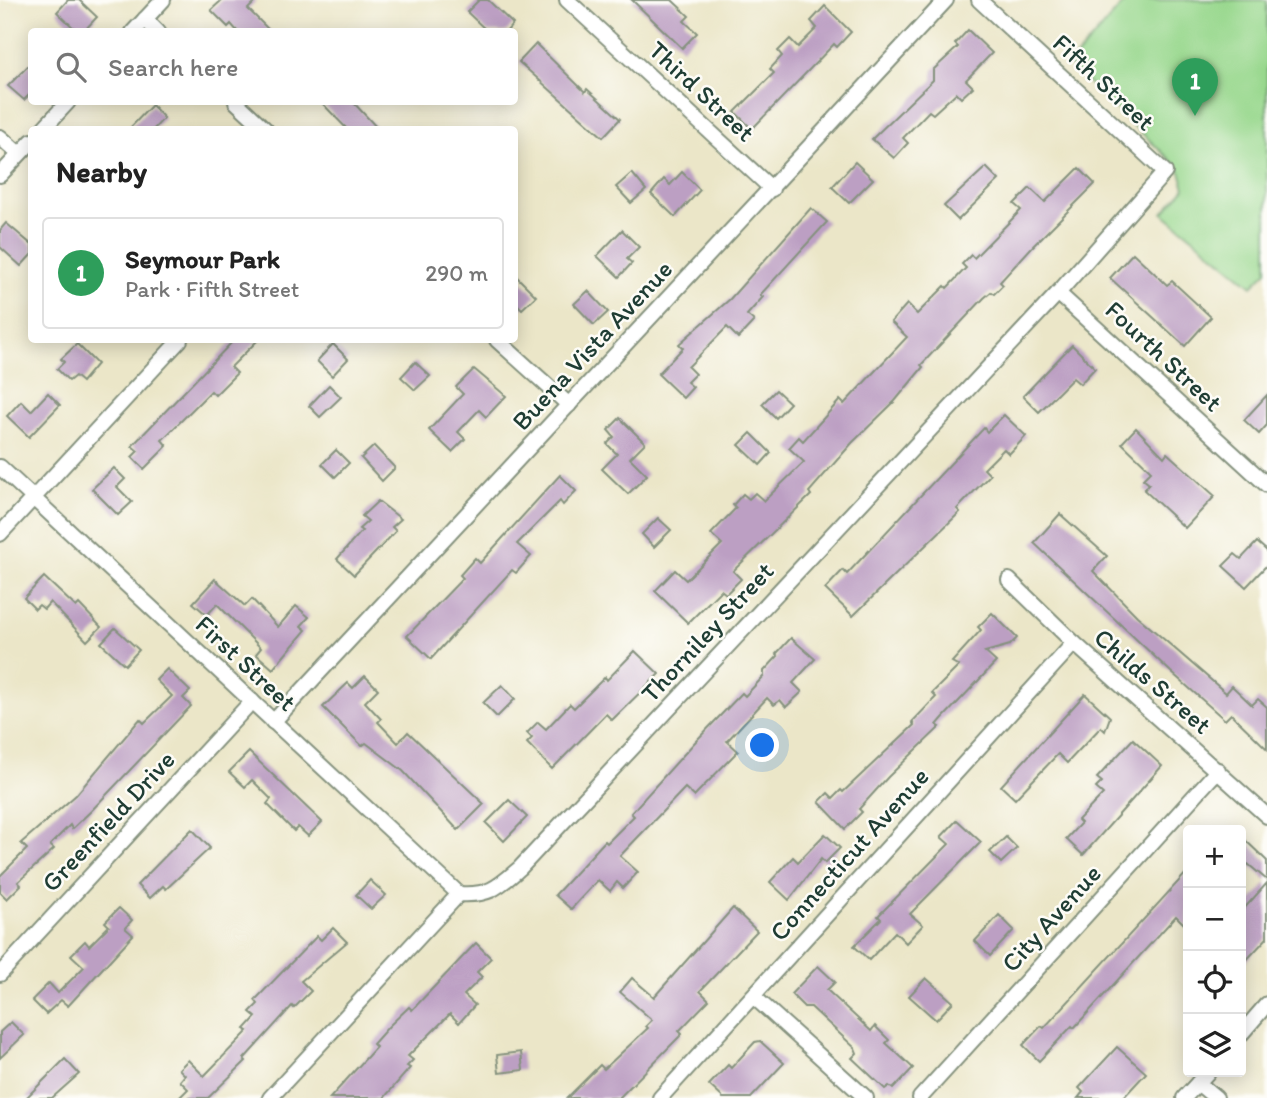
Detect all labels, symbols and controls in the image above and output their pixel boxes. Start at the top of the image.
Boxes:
street label: Fifth Street [1046,27,1162,138]
search box [28,28,518,105]
street label: Third Street [642,34,762,148]
icon: search [52,48,90,86]
text: Search here [108,51,238,83]
pin: 1 [1172,58,1218,116]
text: Nearby [56,153,147,190]
text: Seymour Park [125,243,280,275]
street label: Buena Vista Avenue [505,253,679,437]
text: 1 [76,259,86,287]
text: 290 m [425,259,488,287]
text: Park · Fifth Street [125,275,299,303]
street label: Fourth Street [1099,294,1229,418]
street label: Thorniley Street [634,555,780,709]
street label: First Street [189,608,303,718]
street label: Childs Street [1088,621,1219,741]
your location [745,728,779,762]
street label: Greenfield Drive [34,744,182,898]
street label: Connecticut Avenue [763,761,935,947]
map controls [1183,825,1246,1077]
button: + [1183,825,1246,888]
street label: City Avenue [994,858,1108,978]
button: − [1183,888,1246,951]
button: locate [1183,951,1246,1014]
button: layers [1183,1014,1246,1077]

